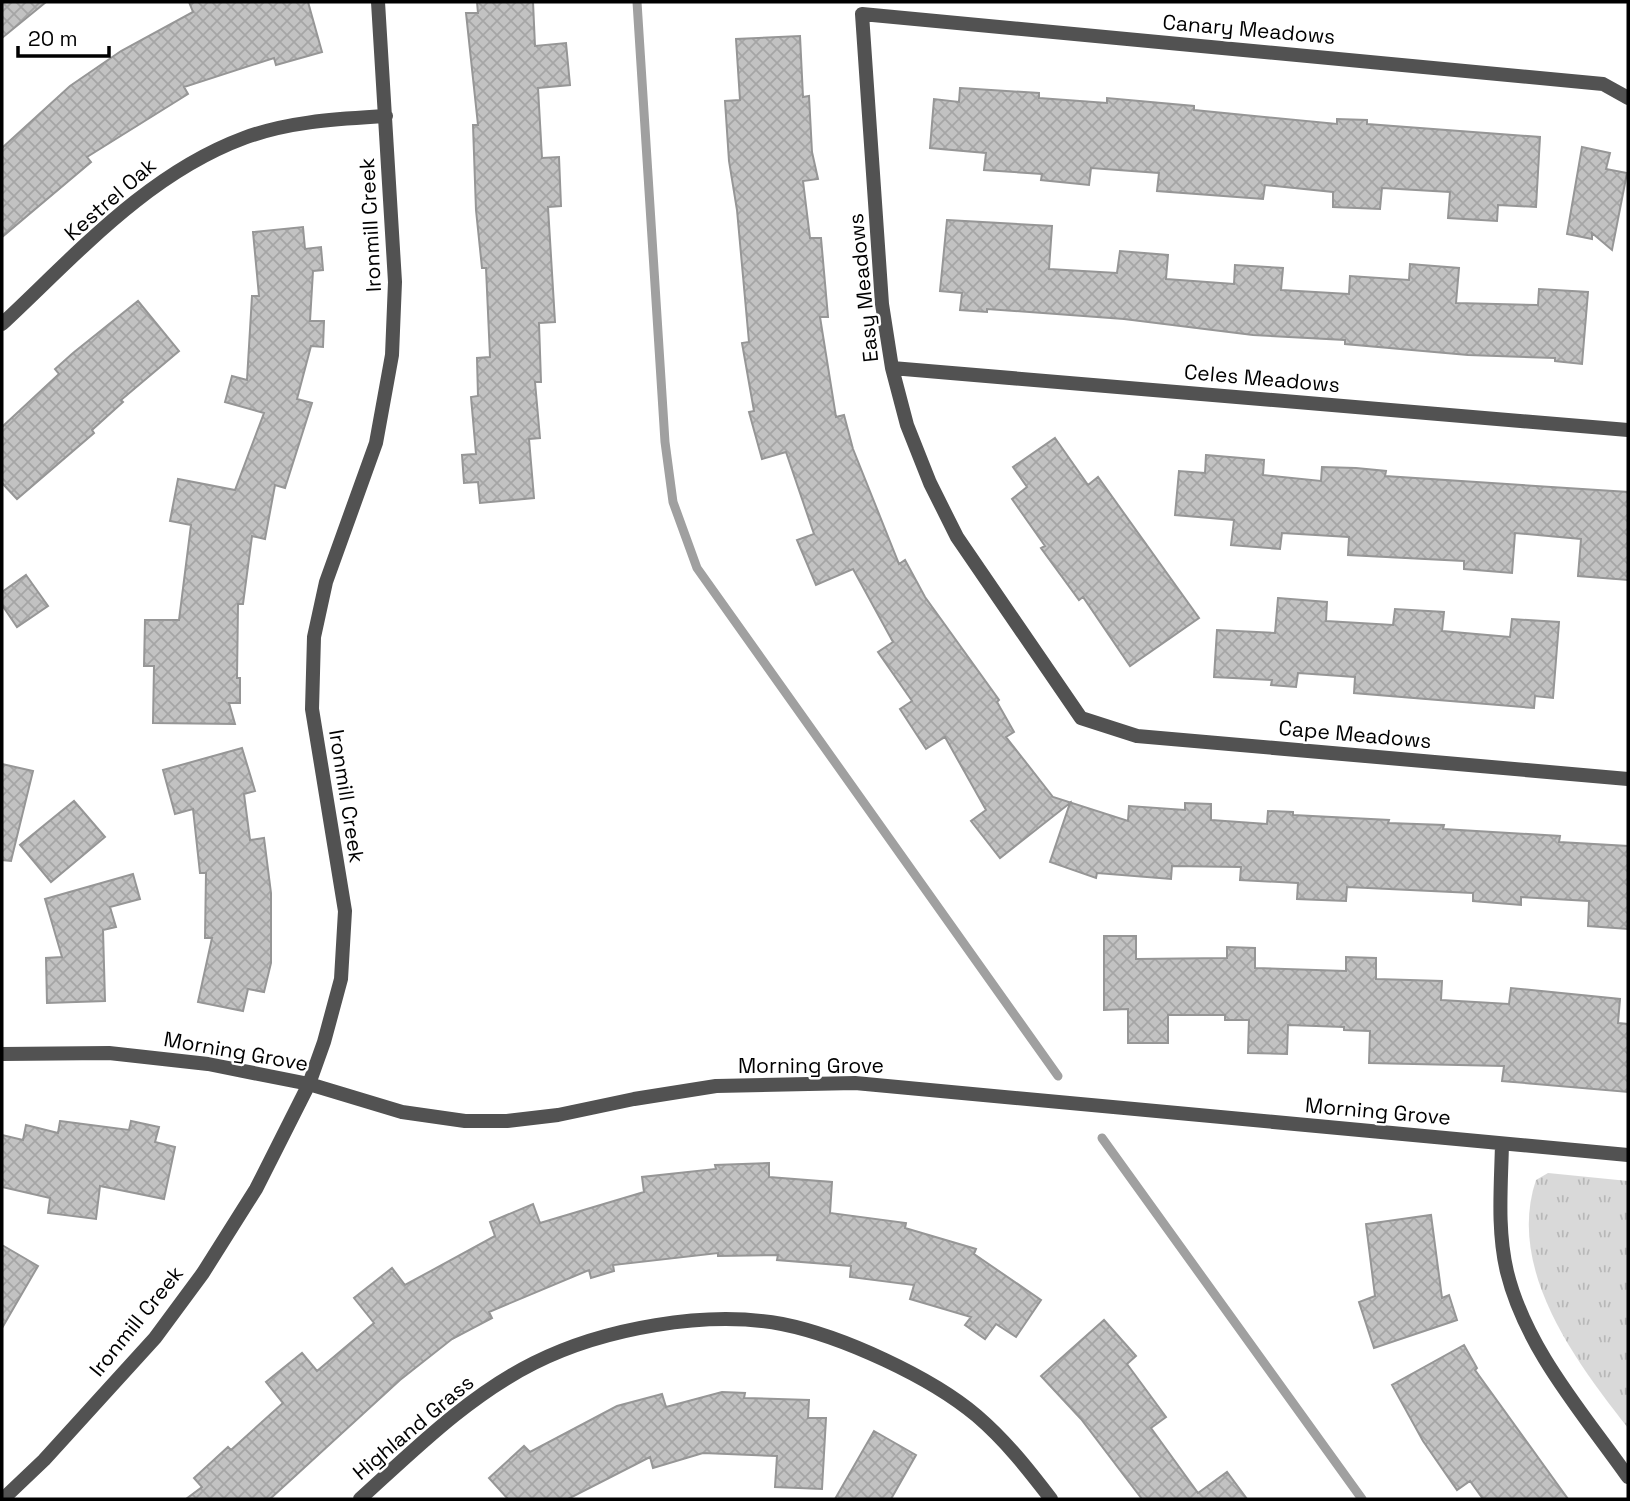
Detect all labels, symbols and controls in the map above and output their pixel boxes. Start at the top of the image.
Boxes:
street label: Canary Meadows [1162,8,1336,50]
scale bar [18,14,108,58]
text: 20 m [28,25,78,52]
street label: Kestrel Oak [58,152,162,246]
street label: Ironmill Creek [353,157,387,293]
street label: Easy Meadows [842,212,884,364]
street label: Celes Meadows [1183,358,1341,398]
street label: Cape Meadows [1277,714,1433,754]
street label: Ironmill Creek [323,727,371,865]
street label: Morning Grove [162,1025,310,1077]
street label: Morning Grove [738,1052,884,1079]
street label: Morning Grove [1304,1091,1452,1131]
street label: Ironmill Creek [83,1260,189,1382]
street label: Highland Grass [347,1368,479,1486]

